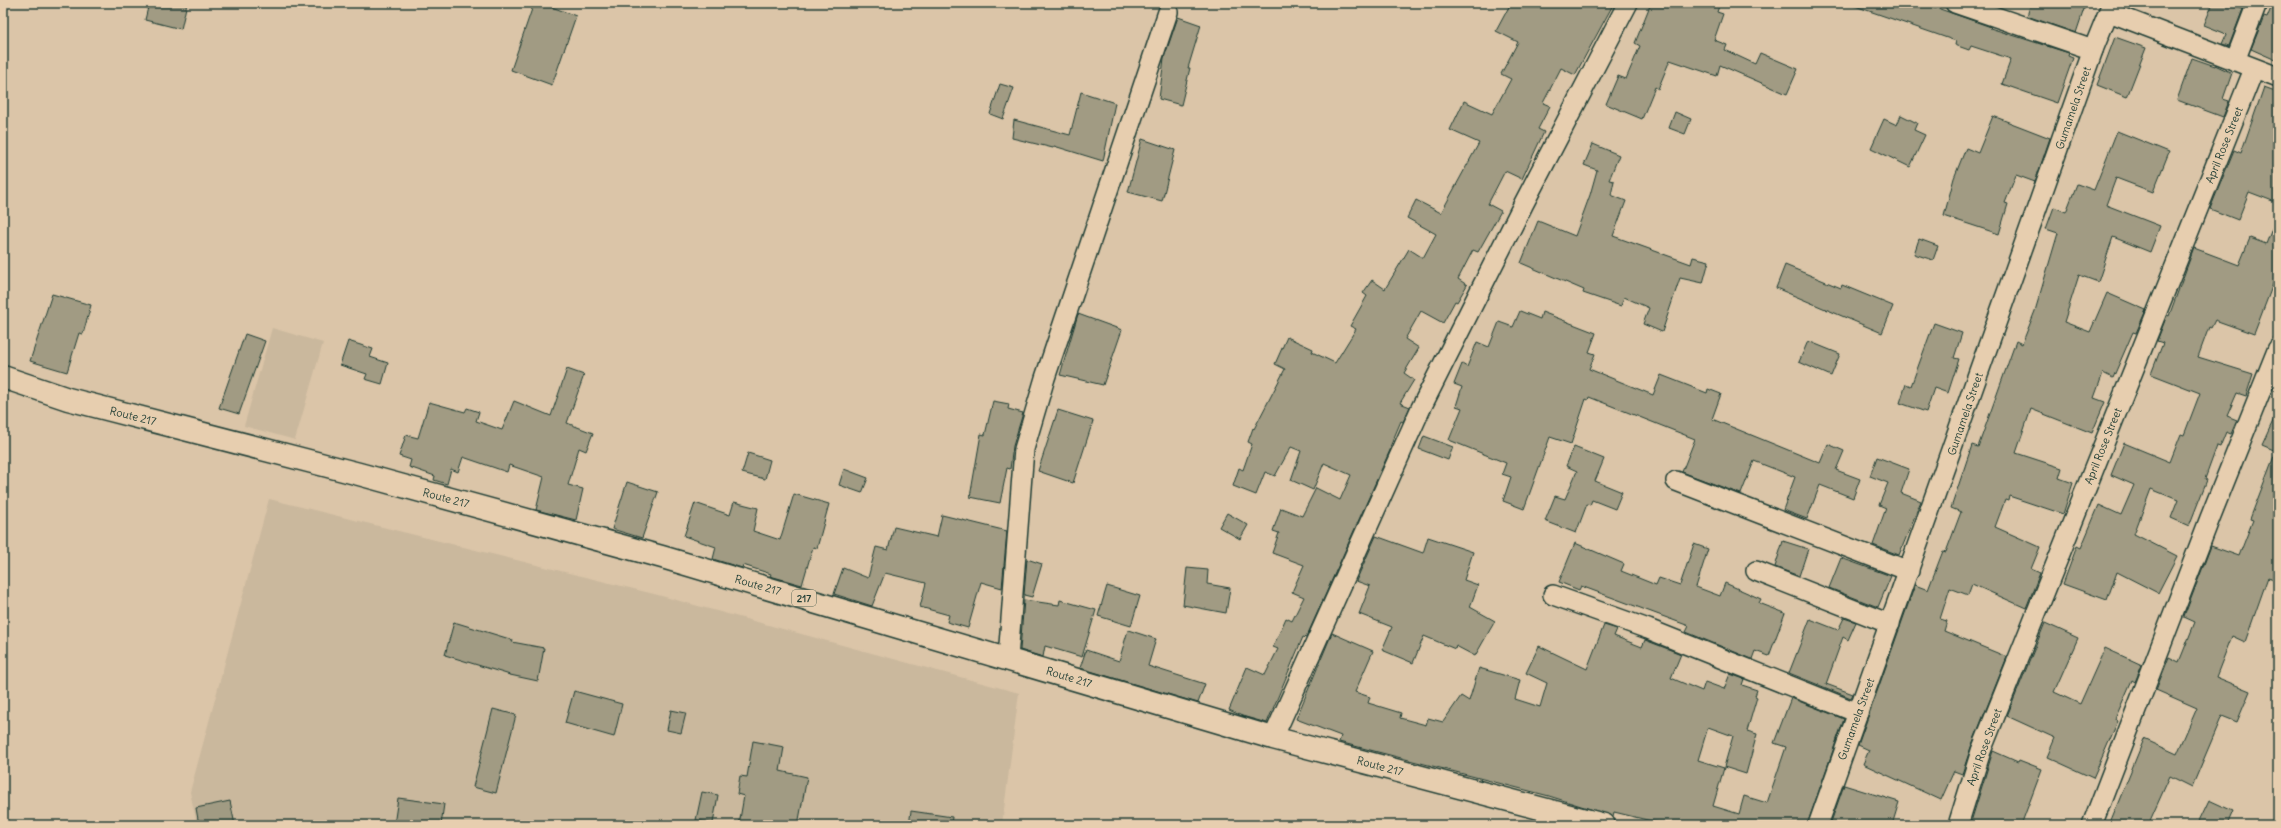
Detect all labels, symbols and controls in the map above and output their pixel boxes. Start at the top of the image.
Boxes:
street label: Gumamela Street [2052,65,2094,151]
street label: April Rose Street [2202,104,2246,185]
street label: Gumamela Street [1944,371,1986,457]
street label: Route 217 [108,403,158,429]
street label: April Rose Street [2081,405,2125,486]
street label: Route 217 [421,485,471,511]
street label: Route 217 [733,572,783,598]
road number: 217 [792,590,816,606]
street label: Route 217 [1044,663,1094,691]
street label: Gumamela Street [1835,676,1877,762]
street label: April Rose Street [1964,706,2005,788]
street label: Route 217 [1355,753,1405,779]

